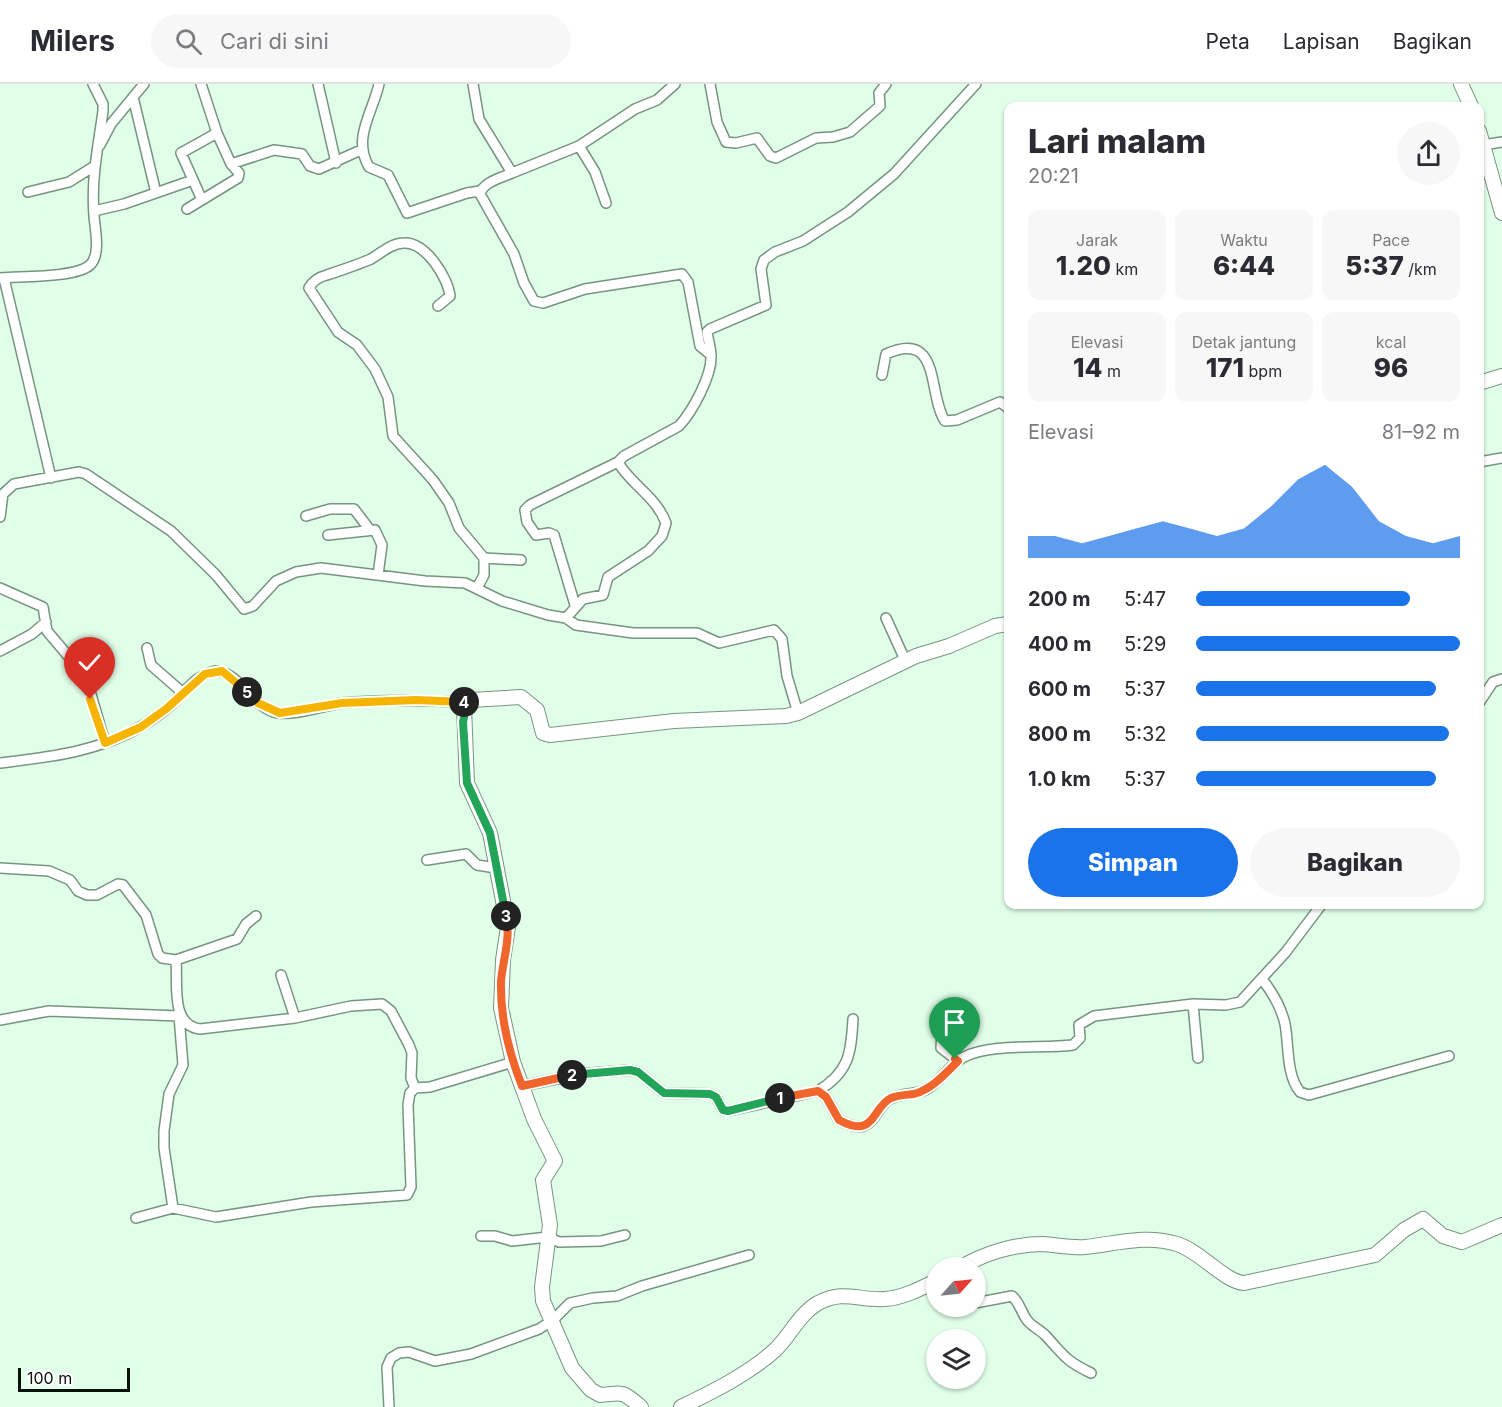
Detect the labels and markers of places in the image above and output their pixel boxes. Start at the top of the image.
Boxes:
pin [64,637,115,699]
pin: 5 [232,677,262,707]
pin: 4 [449,687,479,717]
pin: 3 [491,901,521,931]
pin [929,997,980,1059]
pin: 2 [557,1060,587,1090]
pin: 1 [765,1083,795,1113]

